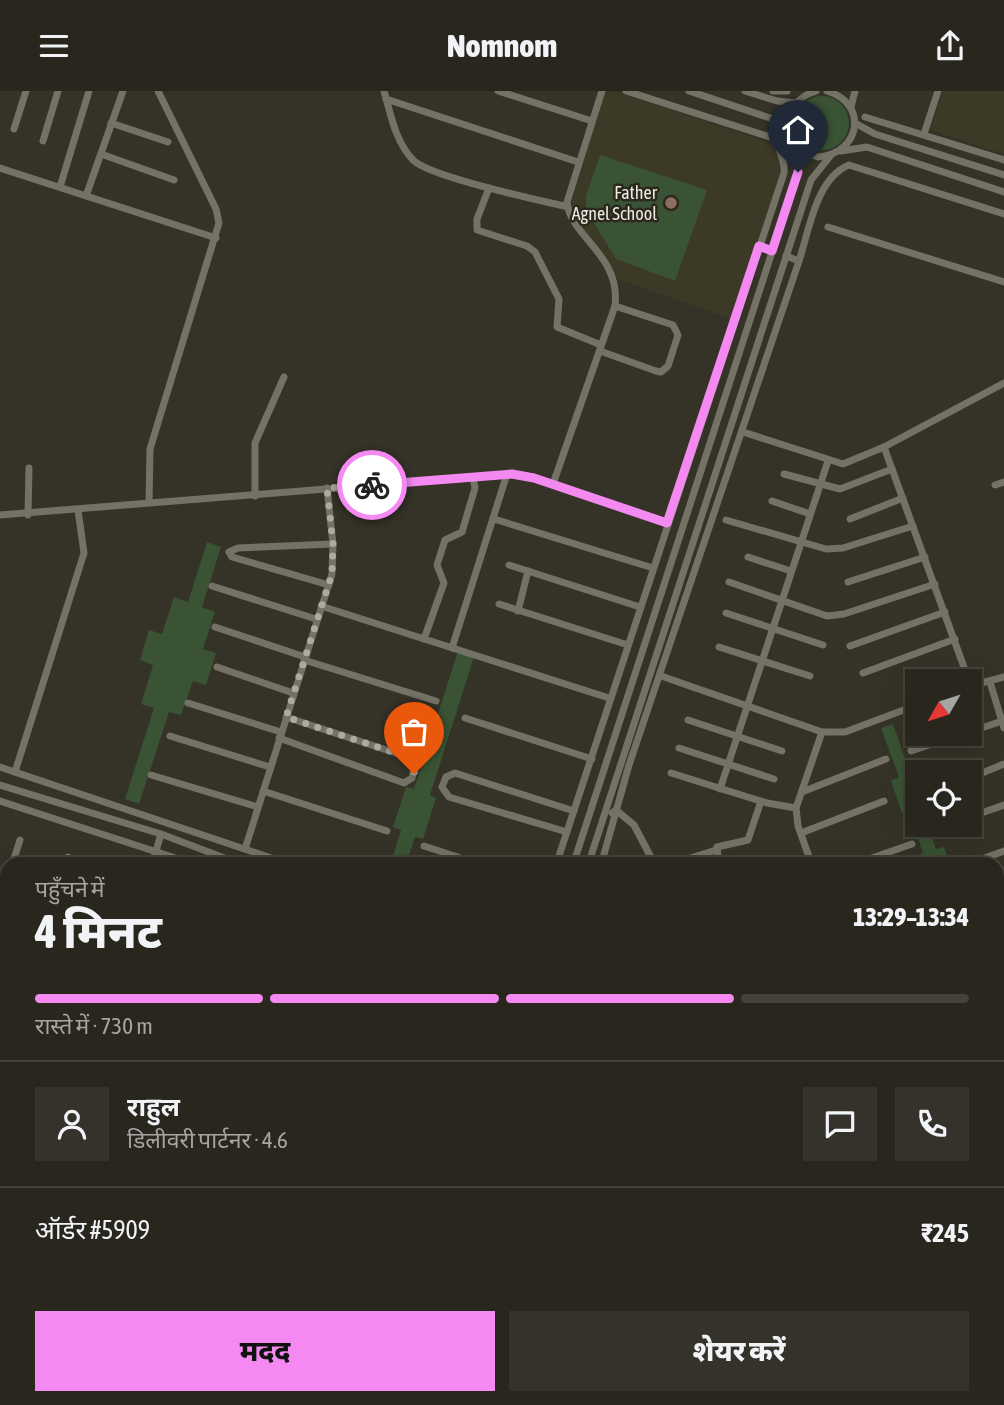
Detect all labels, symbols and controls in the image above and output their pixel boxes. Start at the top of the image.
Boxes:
icon: menu [35,27,73,65]
text: Nomnom [447,27,557,64]
icon: share [931,27,969,65]
pin [768,100,828,172]
icon: home [779,111,817,149]
place label: Father Agnel School [572,182,658,224]
marker: Father Agnel School [663,195,679,211]
courier [337,450,407,520]
icon: bike [353,466,391,504]
north arrow [905,669,982,745]
map controls [905,669,982,837]
pin [384,702,444,774]
icon: bag [395,713,433,751]
button: locate [905,760,982,837]
text: पहुँचने में [35,876,105,902]
text: 13:29–13:34 [853,902,969,932]
text: 4 मिनट [35,905,162,958]
text: रास्ते में · 730 m [35,1013,153,1039]
button: person [35,1087,109,1161]
button: chat [803,1087,877,1161]
button: phone [895,1087,969,1161]
text: राहुल [127,1092,180,1122]
text: डिलीवरी पार्टनर · 4.6 [127,1127,288,1153]
text: ऑर्डर #5909 [35,1215,150,1245]
text: ₹245 [921,1218,969,1248]
button: मदद [35,1311,495,1391]
button: शेयर करें [509,1311,969,1391]

